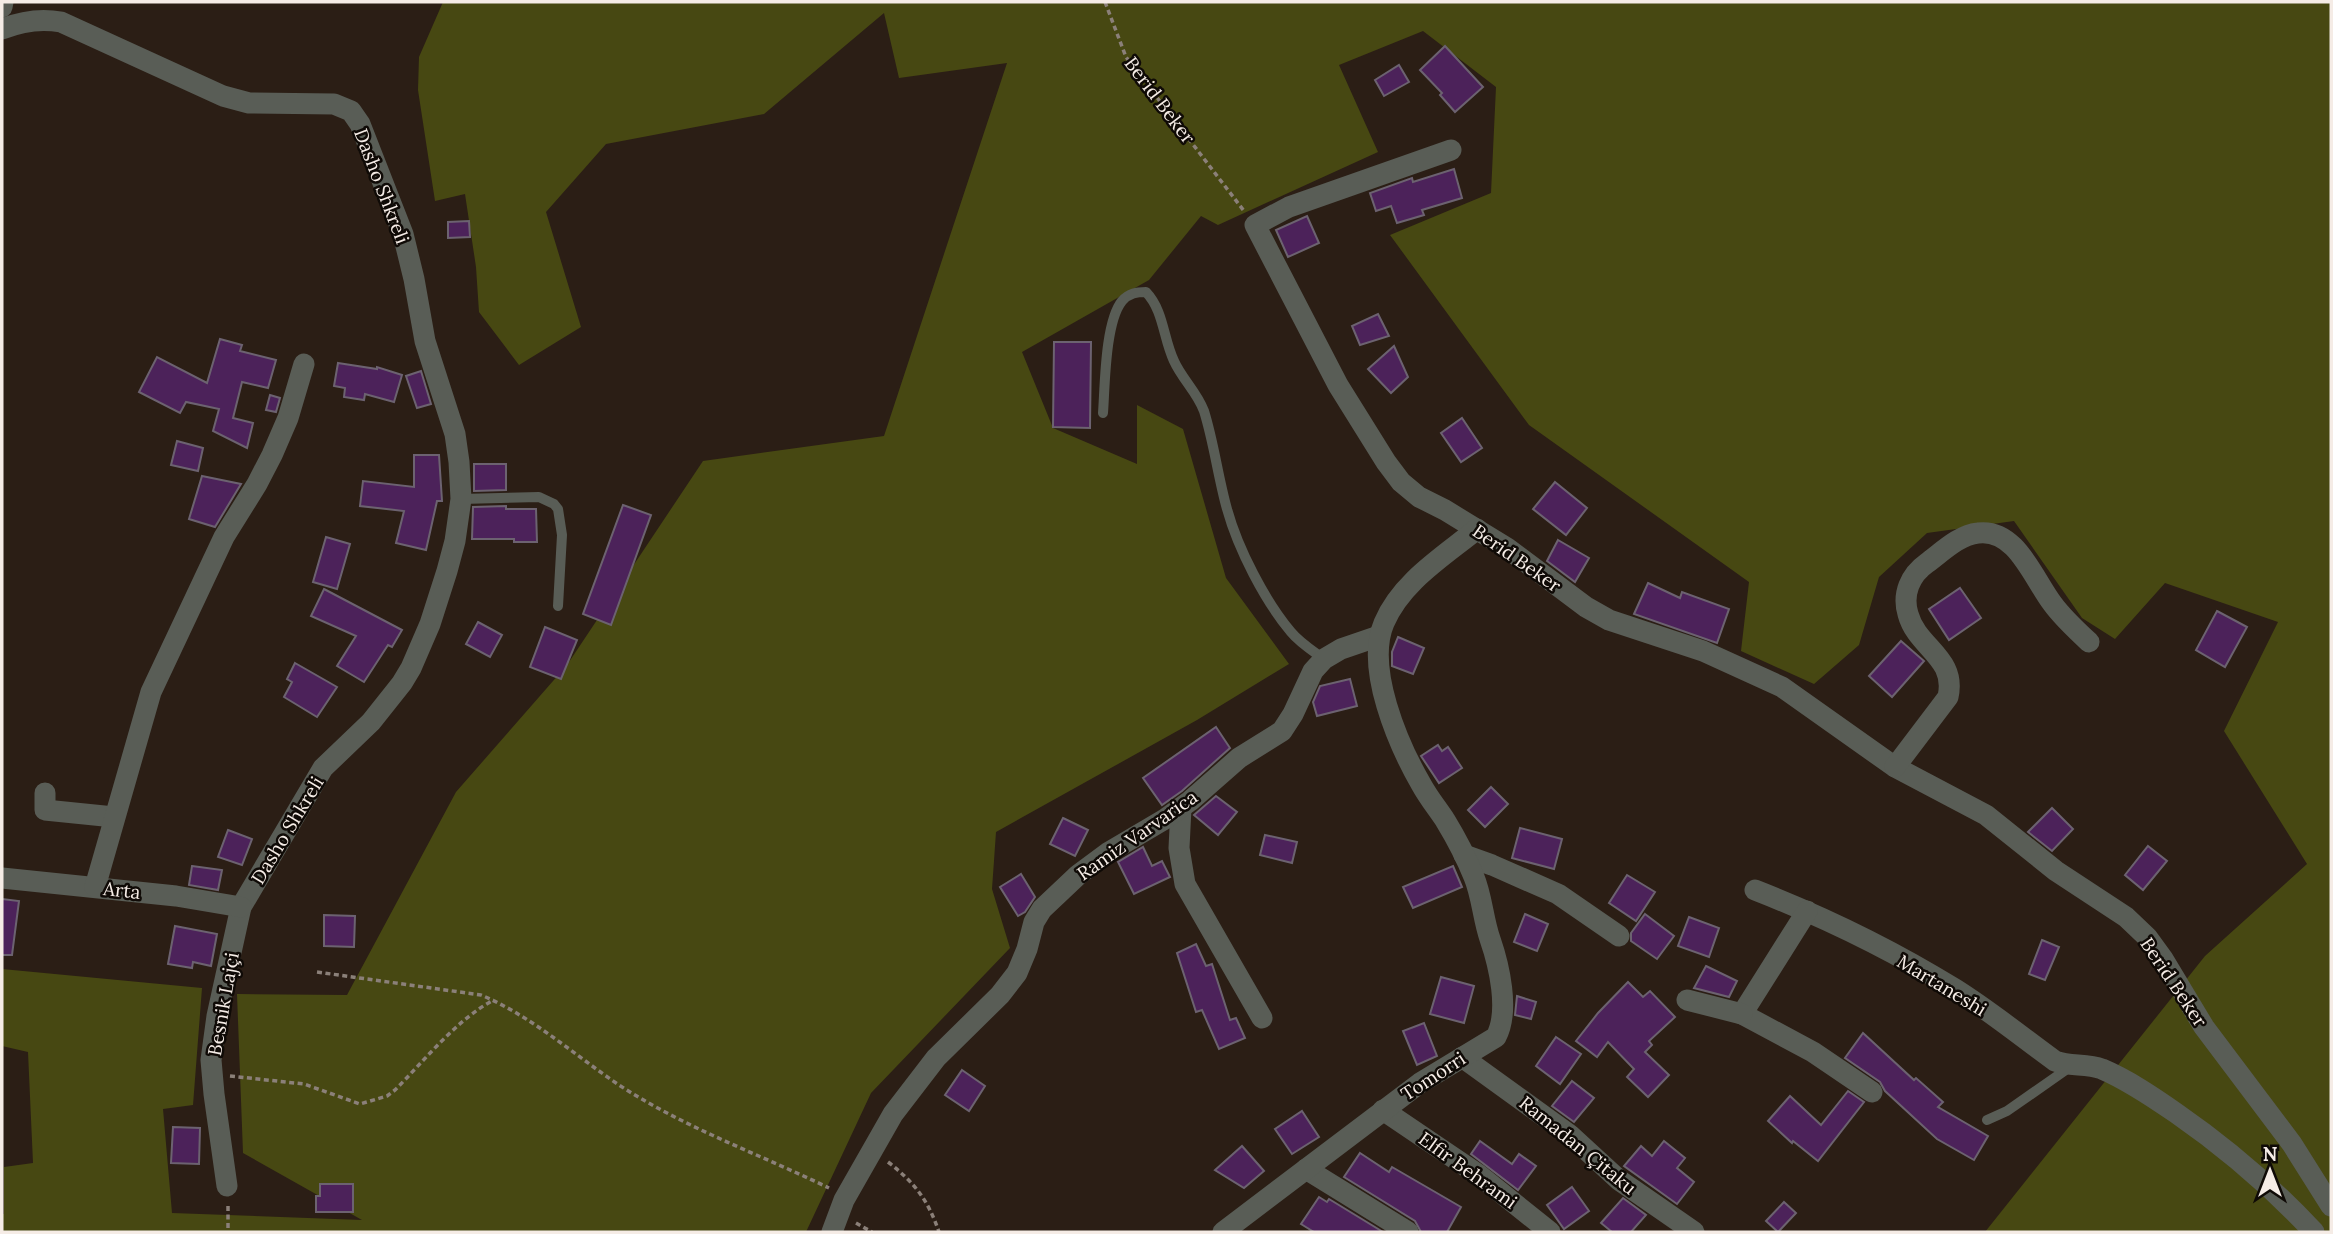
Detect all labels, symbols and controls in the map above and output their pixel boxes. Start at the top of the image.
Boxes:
street label: Berid Beker [1119,52,1201,149]
street label: Dasho Shkreli [349,125,415,247]
street label: Berid Beker [1468,519,1567,598]
street label: Dasho Shkreli [245,772,329,888]
street label: Ramiz Varvarica [1072,784,1202,885]
street label: Arta [101,876,142,904]
street label: Berid Beker [2135,933,2213,1032]
street label: Martaneshi [1893,949,1991,1021]
street label: Besnik Lajçi [202,950,244,1058]
street label: Tomorri [1396,1046,1470,1106]
street label: Ramadan Çitaku [1515,1090,1641,1200]
street label: Elfir Behrami [1414,1126,1522,1214]
north arrow [2235,1136,2305,1206]
text: N [2263,1142,2278,1166]

